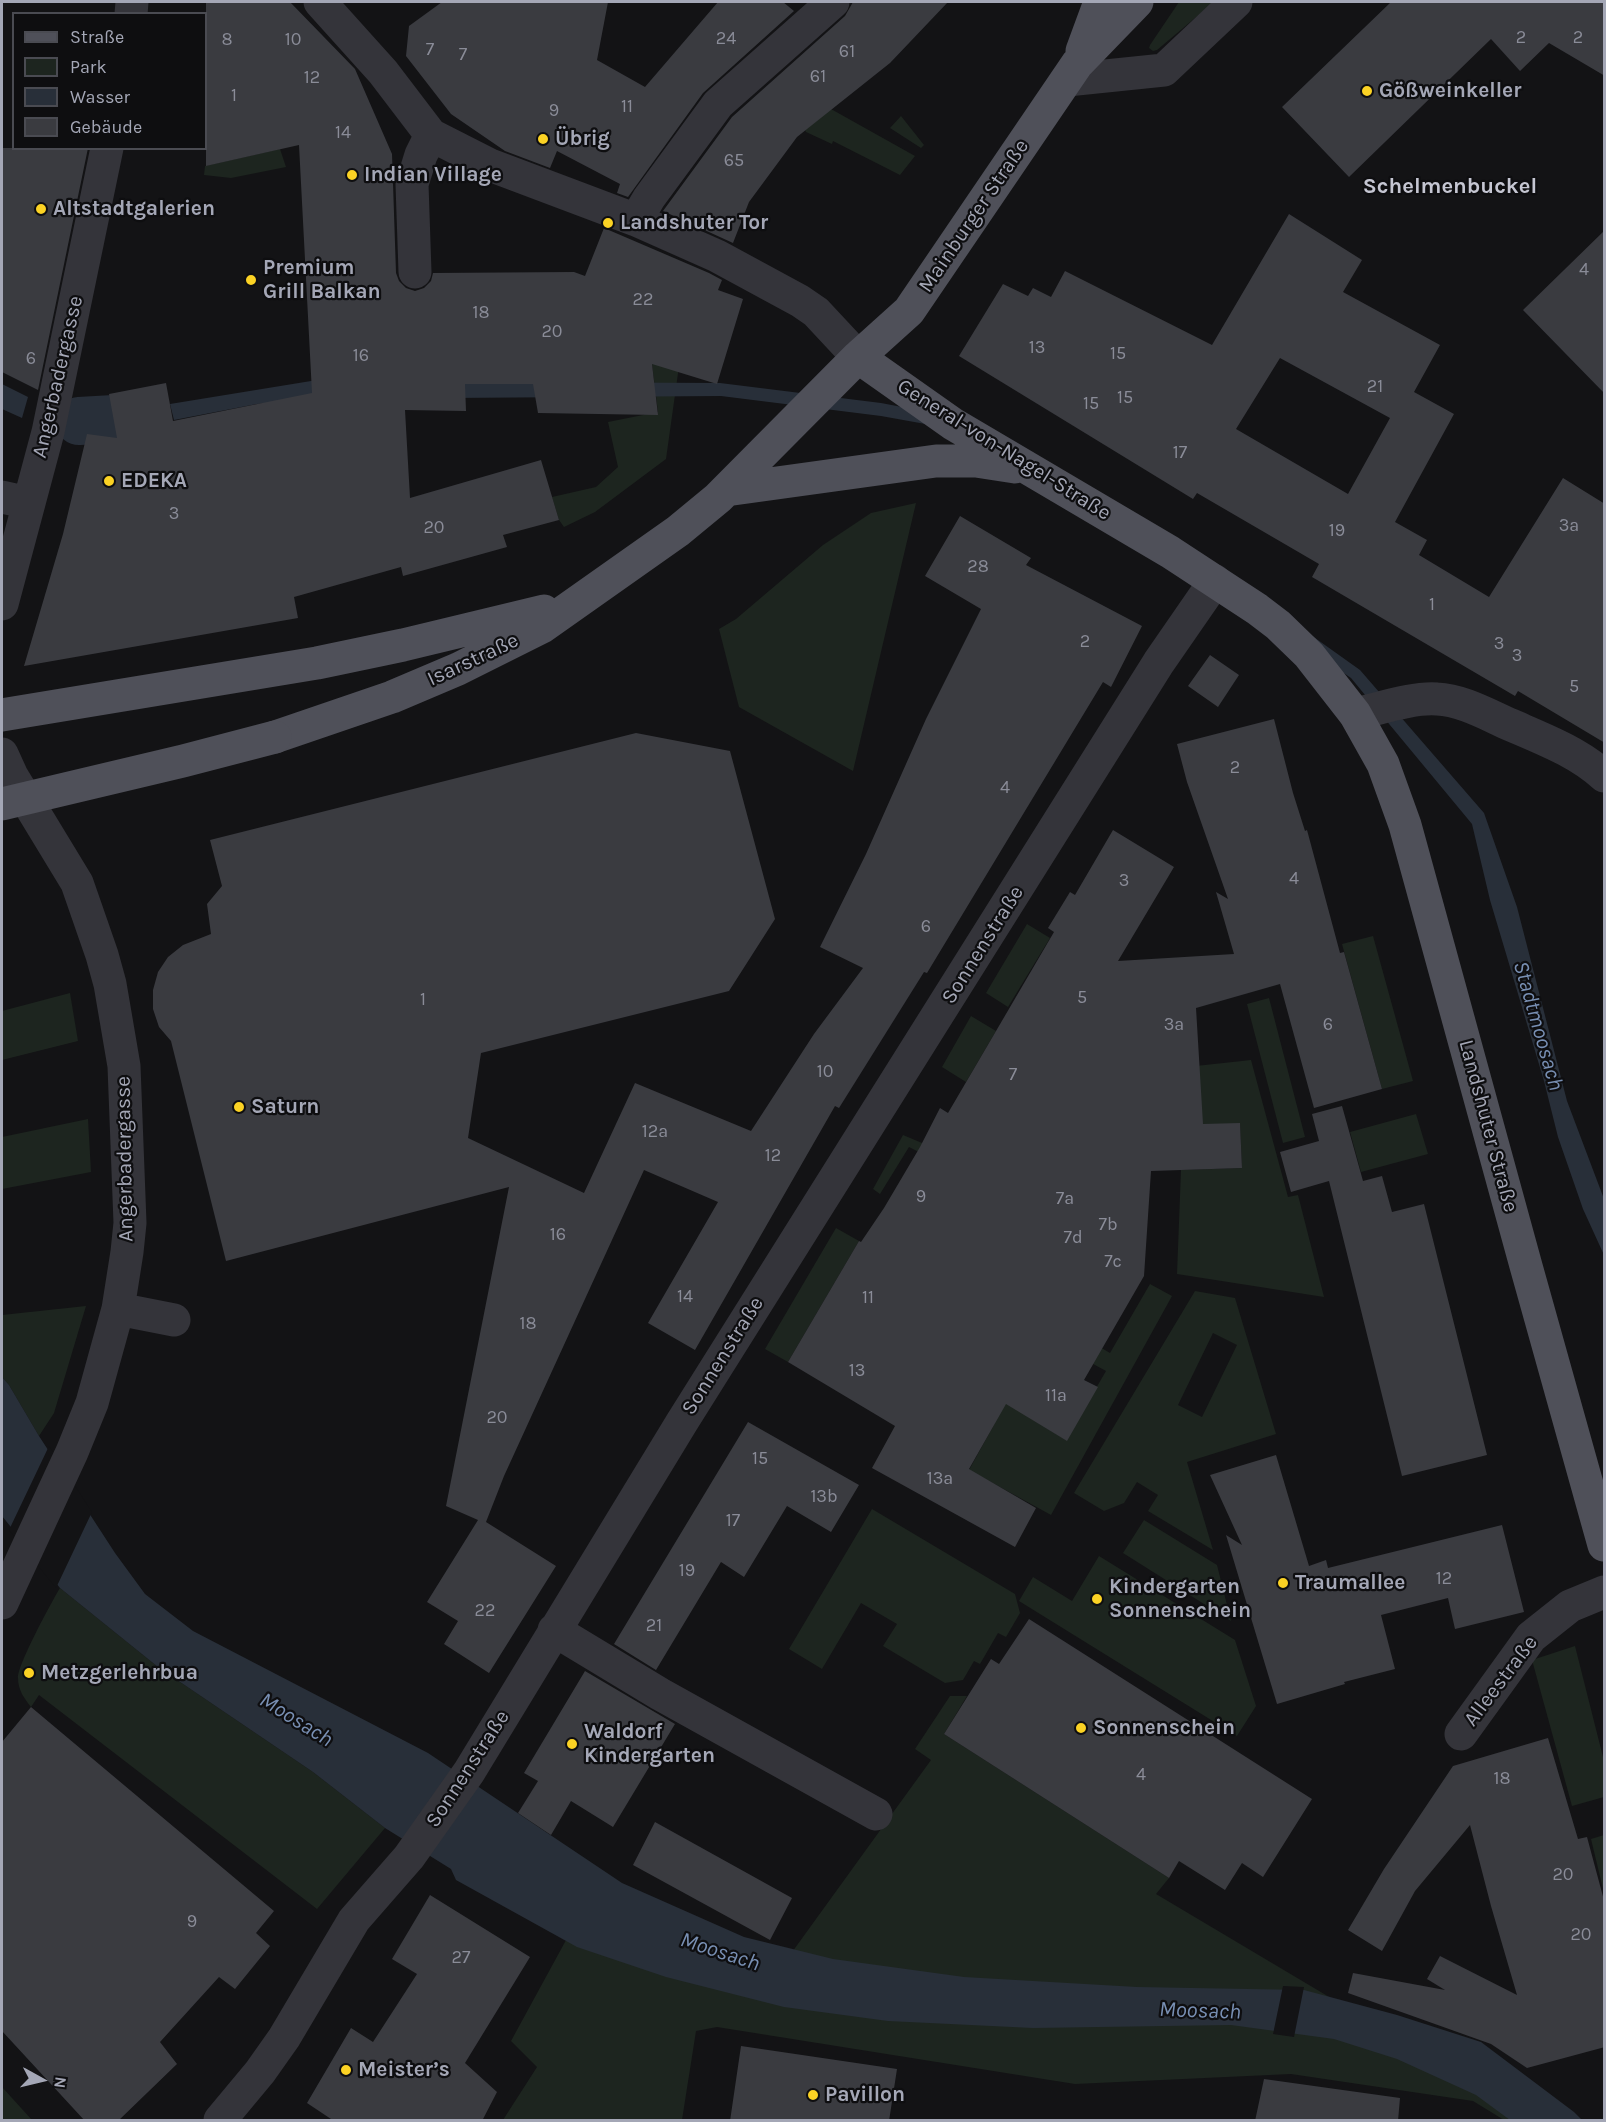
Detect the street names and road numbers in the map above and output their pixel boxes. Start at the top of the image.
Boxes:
street label: Mainburger Straße [913,135,1035,297]
street label: Angerbadergasse [27,293,89,461]
street label: General-von-Nagel-Straße [892,374,1116,526]
street label: Isarstraße [423,628,523,692]
street label: Sonnenstraße [937,881,1029,1009]
street label: Landshuter Straße [1453,1037,1523,1215]
street label: Angerbadergasse [111,1076,139,1242]
street label: Sonnenstraße [677,1292,769,1420]
street label: Alleestraße [1459,1631,1543,1731]
street label: Sonnenstraße [421,1706,515,1832]

